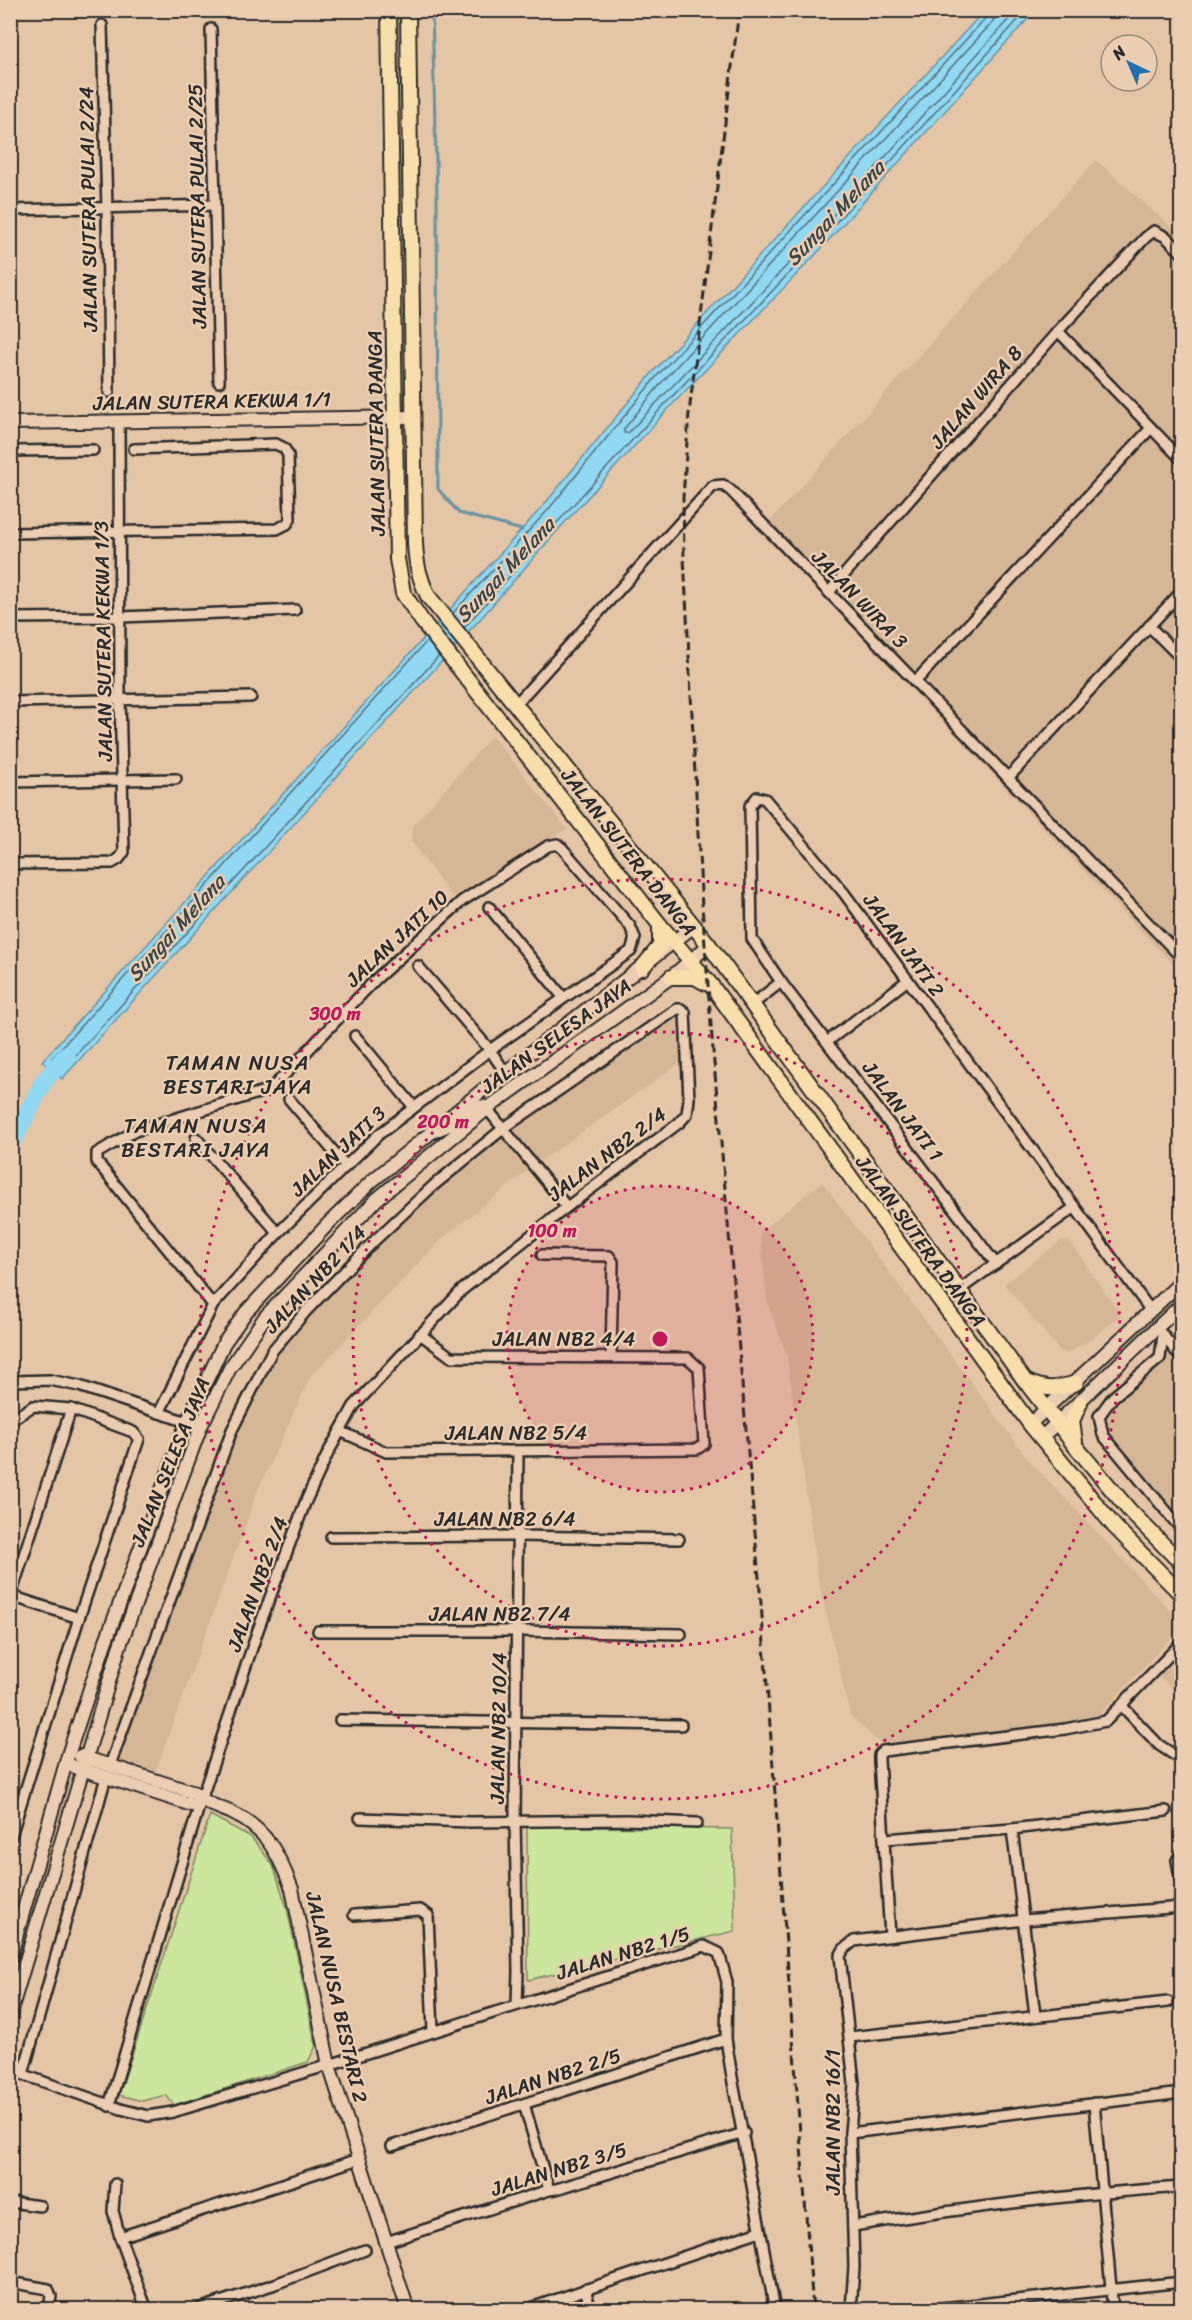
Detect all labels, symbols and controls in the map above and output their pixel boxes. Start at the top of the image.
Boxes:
north arrow [1099,33,1159,93]
text: N [1104,38,1134,68]
street label: JALAN SUTERA PULAI 2/25 [178,83,217,330]
street label: JALAN SUTERA PULAI 2/24 [69,86,108,333]
water label: Sungai Melana [775,149,896,275]
street label: JALAN SUTERA DANGA [357,330,396,537]
street label: JALAN WIRA 8 [920,338,1032,458]
street label: JALAN SUTERA KEKWA 1/1 [92,382,331,421]
water label: Sungai Melana [445,506,566,632]
street label: JALAN SUTERA KEKWA 1/3 [84,521,123,762]
street label: JALAN WIRA 3 [802,541,916,657]
street label: JALAN SUTERA DANGA [551,760,706,944]
water label: Sungai Melana [117,863,237,991]
street label: JALAN JATI 10 [337,881,457,997]
street label: JALAN JATI 2 [853,885,954,1005]
street label: JALAN SELESA JAYA [472,969,639,1104]
text: 300 m [308,998,361,1030]
district label: TAMAN NUSA BESTARI JAYA [163,1044,313,1106]
street label: JALAN JATI 1 [852,1053,952,1169]
street label: JALAN JATI 3 [281,1097,395,1206]
street label: JALAN NB2 2/4 [540,1098,674,1212]
text: 200 m [416,1106,469,1138]
district label: TAMAN NUSA BESTARI JAYA [121,1107,271,1169]
street label: JALAN SUTERA DANGA [845,1147,995,1335]
text: 100 m [528,1215,577,1247]
street label: JALAN NB2 1/4 [255,1217,375,1343]
street label: JALAN NB2 4/4 [492,1322,635,1357]
centre of rings [650,1329,670,1349]
street label: JALAN SELESA JAYA [120,1372,220,1553]
street label: JALAN NB2 5/4 [444,1416,587,1451]
street label: JALAN NB2 6/4 [433,1502,576,1537]
street label: JALAN NB2 2/4 [217,1512,298,1658]
street label: JALAN NB2 7/4 [428,1597,571,1632]
street label: JALAN NB2 10/4 [480,1652,517,1805]
street label: JALAN NUSA BESTARI 2 [295,1887,378,2107]
street label: JALAN NB2 1/5 [551,1917,694,1991]
street label: JALAN NB2 2/5 [480,2038,626,2115]
street label: JALAN NB2 16/1 [816,2049,851,2196]
street label: JALAN NB2 3/5 [486,2132,631,2207]

